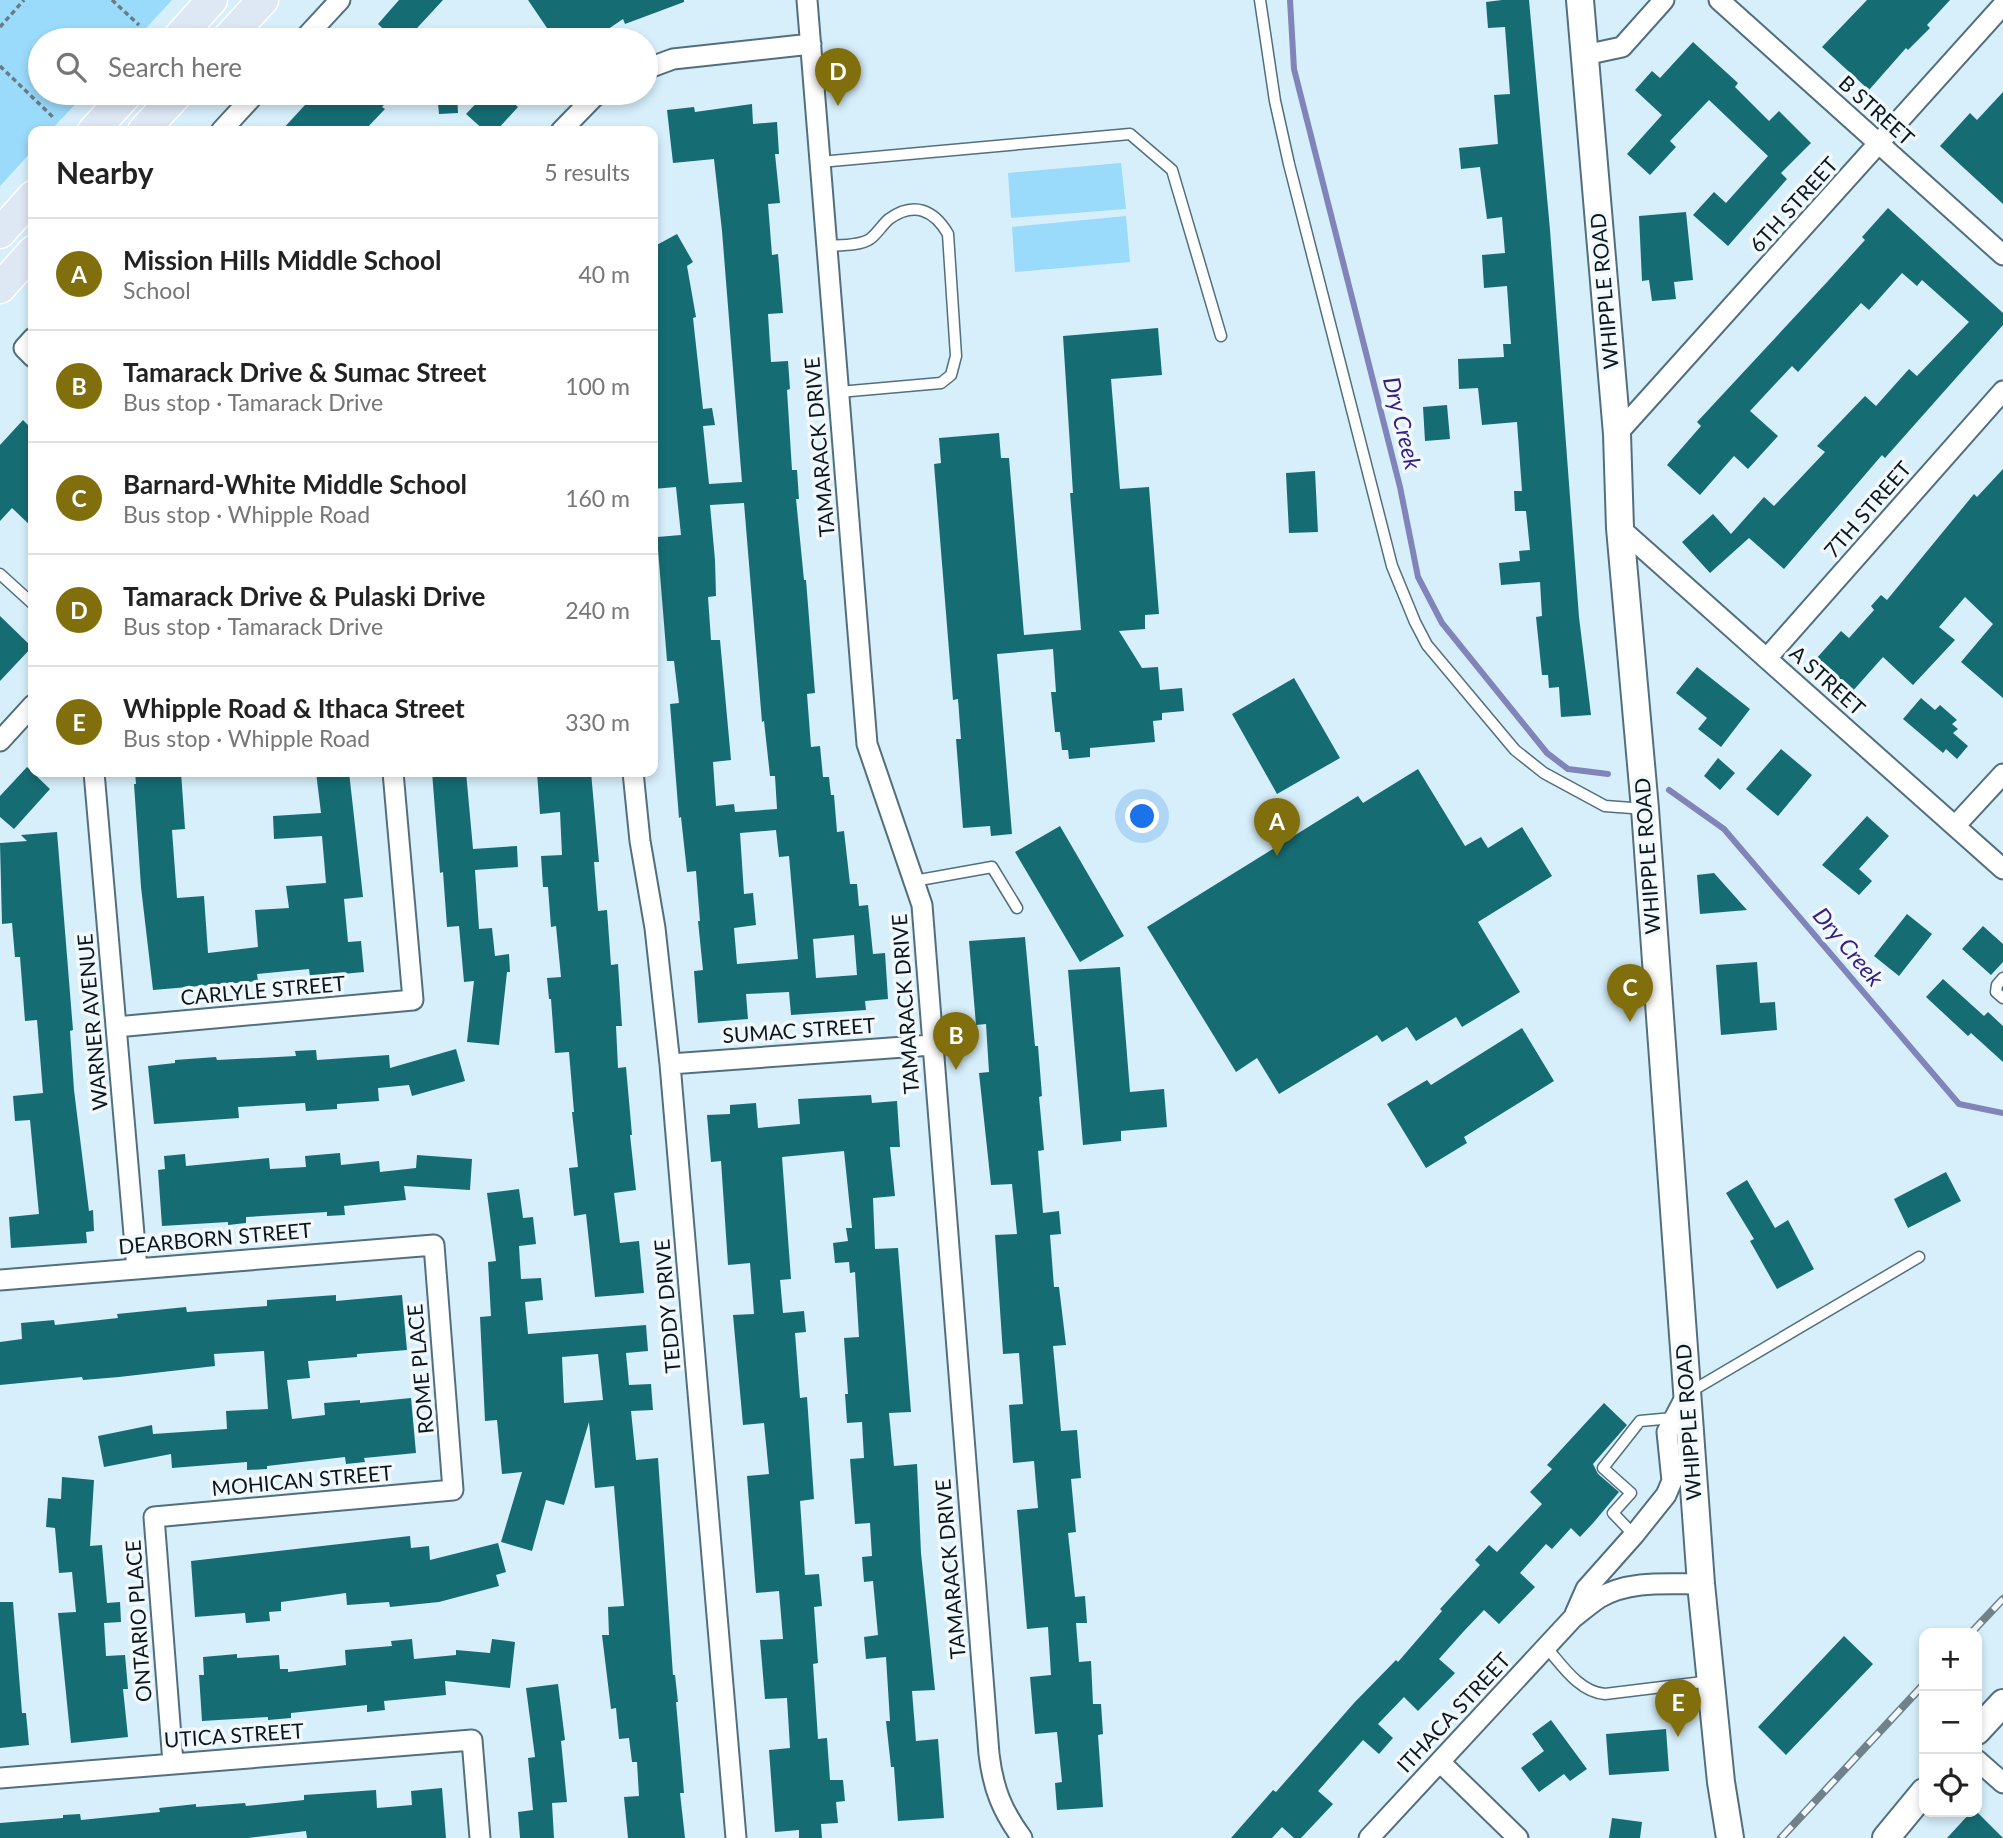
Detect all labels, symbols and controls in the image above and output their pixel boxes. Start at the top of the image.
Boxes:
search box [28,28,658,105]
icon: search [52,48,90,86]
pin: D [815,48,861,106]
text: Search here [108,51,242,83]
street label: B STREET [1834,70,1920,151]
street label: 6TH STREET [1744,151,1843,257]
text: Nearby [56,154,154,190]
text: 5 results [544,158,630,186]
street label: WHIPPLE ROAD [1584,212,1623,370]
text: Mission Hills Middle School [123,244,441,276]
text: A [71,260,87,288]
text: 40 m [579,260,630,288]
text: School [123,276,191,304]
text: Tamarack Drive & Sumac Street [123,356,486,388]
street label: TAMARACK DRIVE [798,356,839,538]
text: B [71,372,87,400]
text: 100 m [565,372,630,400]
water label: Dry Creek [1378,374,1428,473]
text: Bus stop · Tamarack Drive [123,388,383,416]
street label: 7TH STREET [1818,455,1916,562]
text: Barnard-White Middle School [123,468,467,500]
text: C [71,484,87,512]
text: 160 m [565,484,630,512]
text: Bus stop · Whipple Road [123,500,370,528]
text: Tamarack Drive & Pulaski Drive [123,580,486,612]
text: D [70,596,88,624]
text: 240 m [565,596,630,624]
text: Bus stop · Tamarack Drive [123,612,383,640]
street label: A STREET [1785,640,1871,721]
text: Whipple Road & Ithaca Street [123,692,465,724]
text: E [72,708,86,736]
text: 330 m [565,708,630,736]
text: Bus stop · Whipple Road [123,724,370,752]
street label: WHIPPLE ROAD [1629,777,1664,935]
pin: A [1254,798,1300,856]
your location [1125,799,1159,833]
water label: Dry Creek [1808,901,1891,992]
street label: TAMARACK DRIVE [886,913,923,1095]
street label: WARNER AVENUE [71,933,112,1112]
pin: C [1607,964,1653,1022]
street label: CARLYLE STREET [179,970,347,1009]
street label: SUMAC STREET [722,1012,877,1047]
pin: B [933,1012,979,1070]
street label: DEARBORN STREET [117,1217,313,1258]
street label: TEDDY DRIVE [648,1238,685,1374]
street label: ROME PLACE [401,1303,438,1435]
street label: WHIPPLE ROAD [1670,1343,1705,1501]
street label: MOHICAN STREET [210,1459,394,1500]
street label: TAMARACK DRIVE [929,1478,970,1660]
street label: ONTARIO PLACE [119,1539,156,1703]
map controls [1919,1628,1982,1817]
button: + [1919,1628,1982,1691]
street label: ITHACA STREET [1391,1646,1515,1777]
pin: E [1655,1679,1701,1737]
button: − [1919,1691,1982,1754]
street label: UTICA STREET [163,1717,305,1752]
button: locate [1919,1754,1982,1817]

